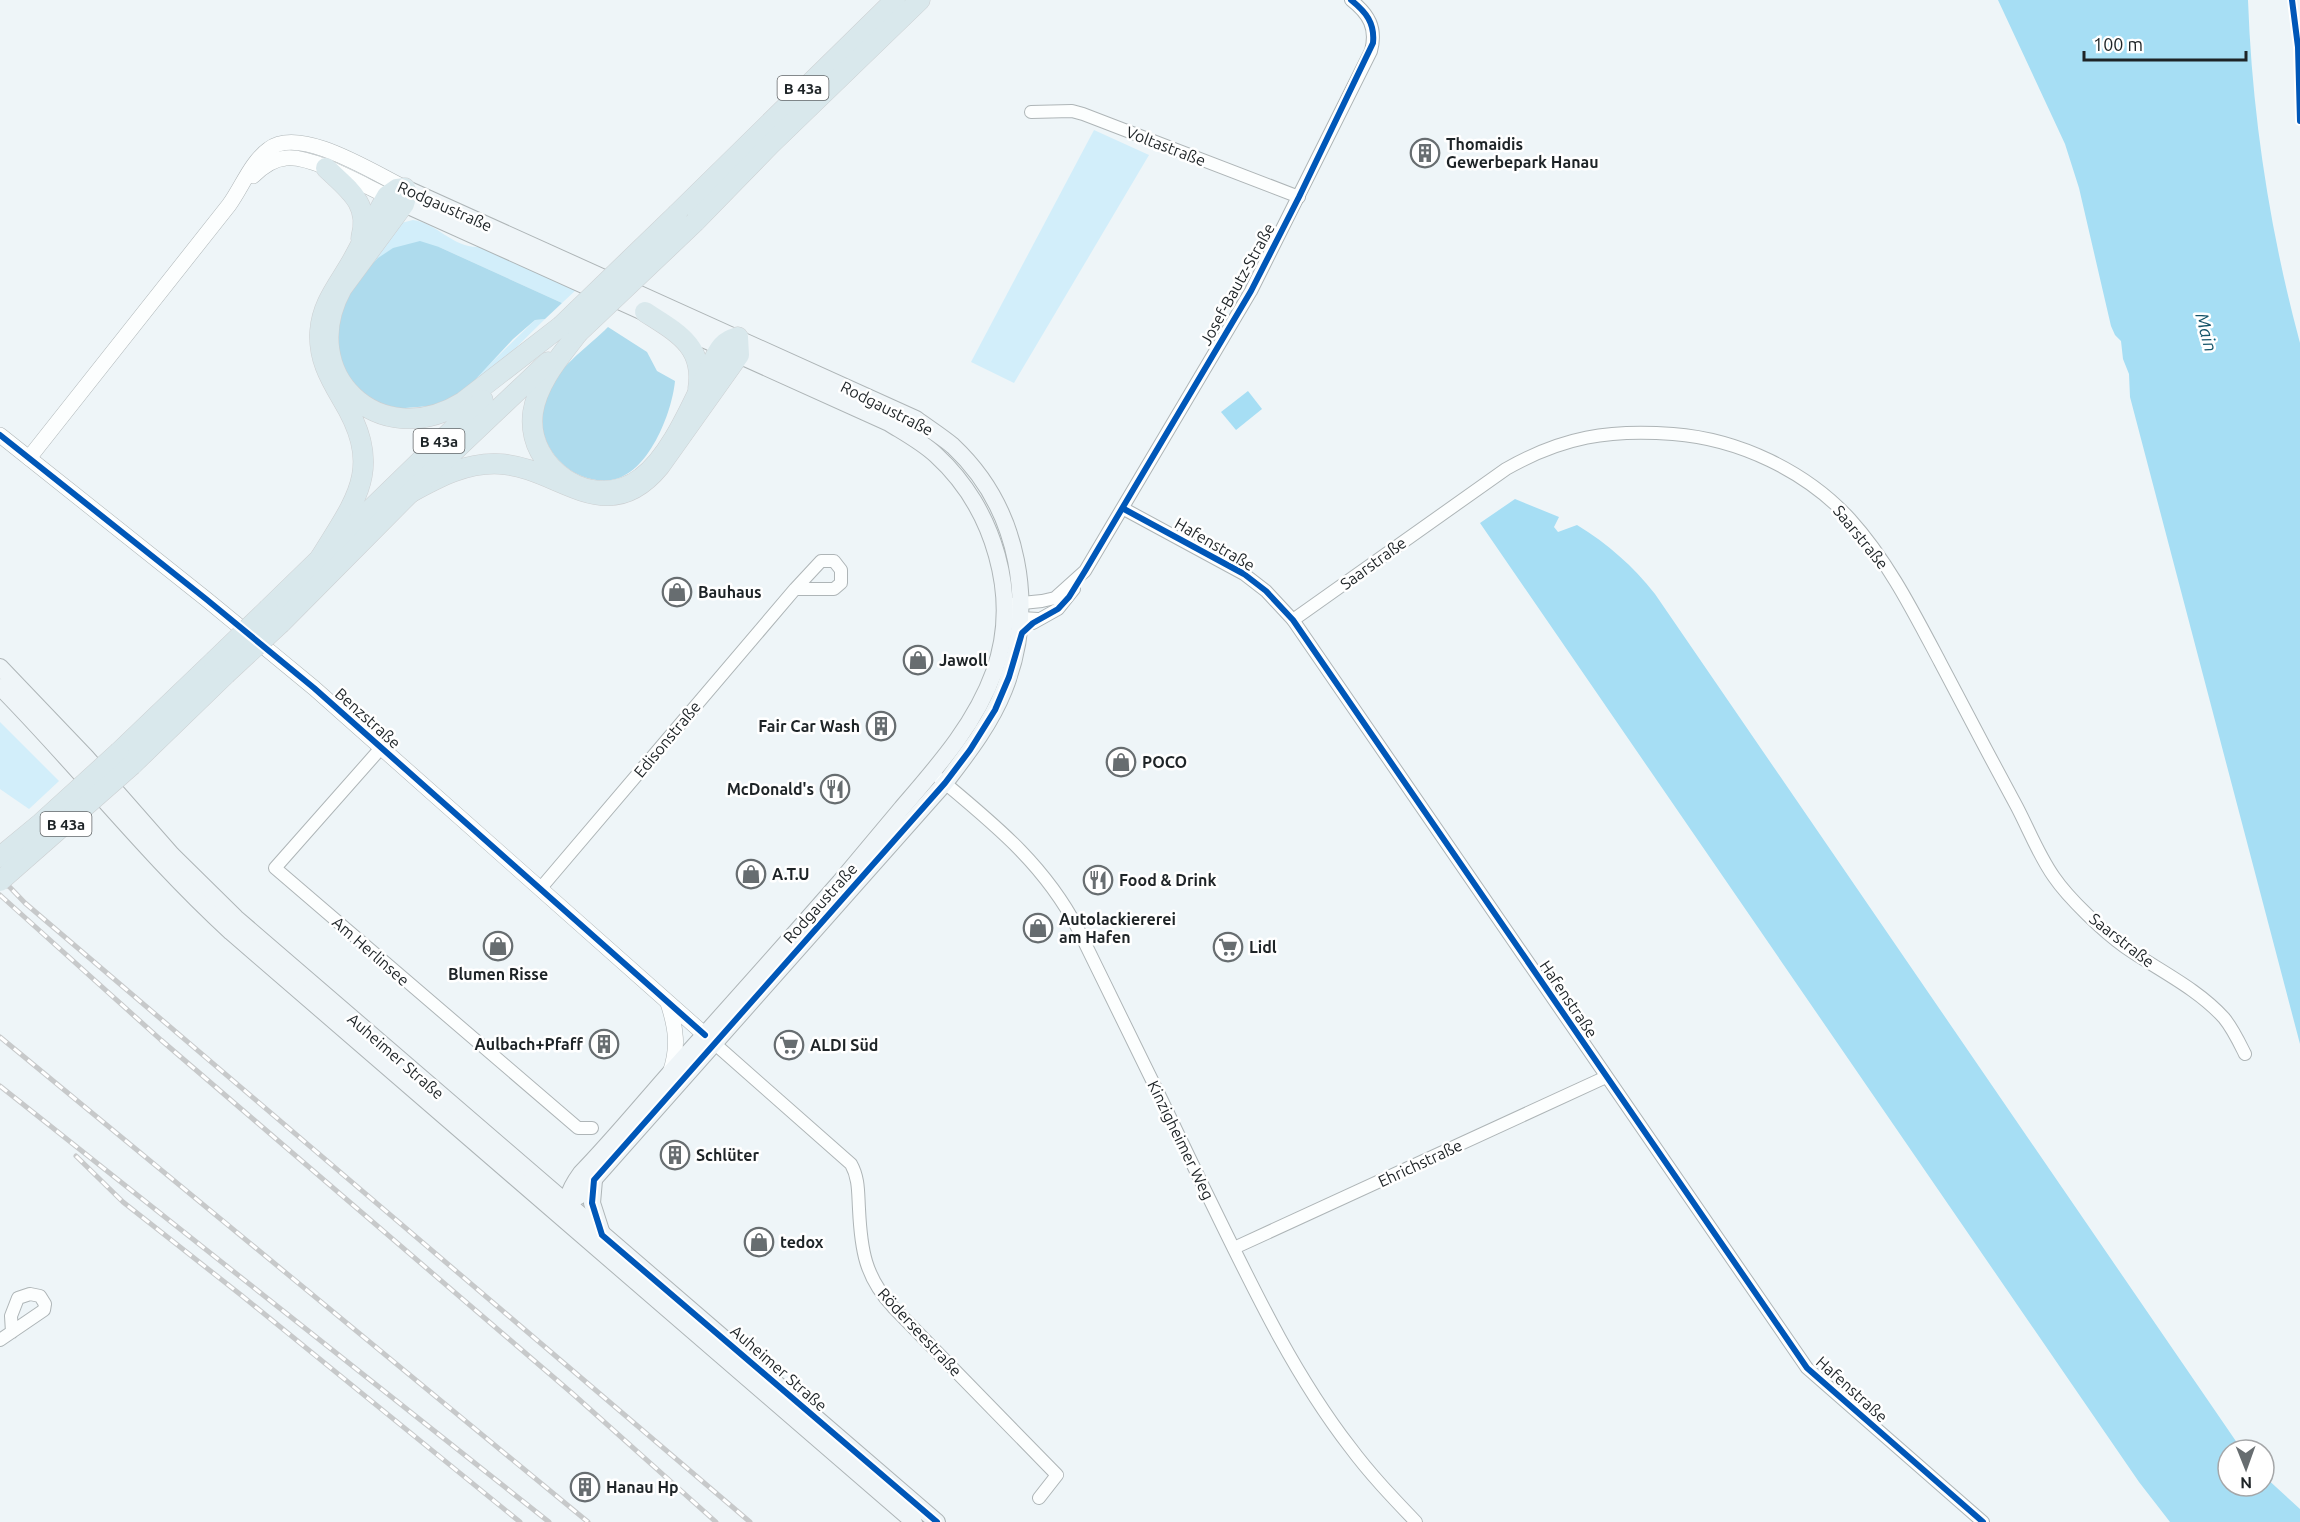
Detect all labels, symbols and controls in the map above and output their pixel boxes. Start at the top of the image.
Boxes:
scale bar [2084,24,2246,62]
text: 100 m [2093,34,2143,54]
road number: B 43a [778,76,828,100]
street label: Voltastraße [1124,123,1208,169]
place label: Thomaidis Gewerbepark Hanau [1446,135,1599,171]
building icon: Thomaidis Gewerbepark Hanau [1409,137,1441,169]
street label: Rodgaustraße [395,177,495,235]
street label: Josef-Bautz-Straße [1196,220,1278,348]
water label: Main [2192,310,2222,354]
street label: Rodgaustraße [838,377,936,439]
road number: B 43a [414,429,464,453]
street label: Saarstraße [1830,501,1892,573]
street label: Hafenstraße [1172,514,1258,574]
street label: Saarstraße [1337,533,1409,593]
shop icon: Bauhaus [661,576,693,608]
place label: Bauhaus [698,583,762,601]
shop icon: Jawoll [902,644,934,676]
place label: Jawoll [939,651,988,669]
street label: Benzstraße [332,684,404,752]
street label: Edisonstraße [630,697,704,781]
building icon: Fair Car Wash [865,710,897,742]
place label: Fair Car Wash [758,717,860,735]
shop icon: POCO [1105,746,1137,778]
place label: POCO [1142,753,1187,771]
restaurant icon: McDonald's [819,773,851,805]
place label: McDonald's [727,780,814,798]
road number: B 43a [40,812,92,836]
shop icon: A.T.U [735,858,767,890]
street label: Rodgaustraße [779,859,861,947]
restaurant icon: Food & Drink [1082,864,1114,896]
place label: A.T.U [772,865,810,883]
place label: Food & Drink [1119,871,1216,889]
street label: Saarstraße [2086,909,2158,971]
place label: Autolackiererei am Hafen [1059,910,1176,946]
shop icon: Autolackiererei am Hafen [1022,912,1054,944]
street label: Am Herlinsee [329,913,413,989]
shop icon: Blumen Risse [482,930,514,962]
supermarket icon: Lidl [1212,931,1244,963]
place label: Lidl [1249,938,1277,956]
street label: Hafenstraße [1537,957,1601,1041]
place label: Blumen Risse [448,965,548,983]
street label: Auheimer Straße [344,1009,448,1103]
building icon: Aulbach+Pfaff [588,1028,620,1060]
supermarket icon: ALDI Süd [773,1029,805,1061]
place label: Aulbach+Pfaff [475,1035,584,1053]
place label: ALDI Süd [810,1036,878,1054]
street label: Kinzigheimer Weg [1144,1077,1218,1203]
street label: Ehrichstraße [1375,1136,1465,1190]
building icon: Schlüter [659,1139,691,1171]
place label: Schlüter [696,1146,759,1164]
shop icon: tedox [743,1226,775,1258]
place label: tedox [780,1233,824,1251]
street label: Röderseestraße [874,1284,966,1380]
street label: Auheimer Straße [727,1321,831,1415]
street label: Hafenstraße [1813,1352,1891,1426]
north arrow [2216,1438,2276,1498]
building icon: Hanau Hp [569,1471,601,1503]
text: N [2240,1474,2252,1492]
place label: Hanau Hp [606,1478,679,1496]

